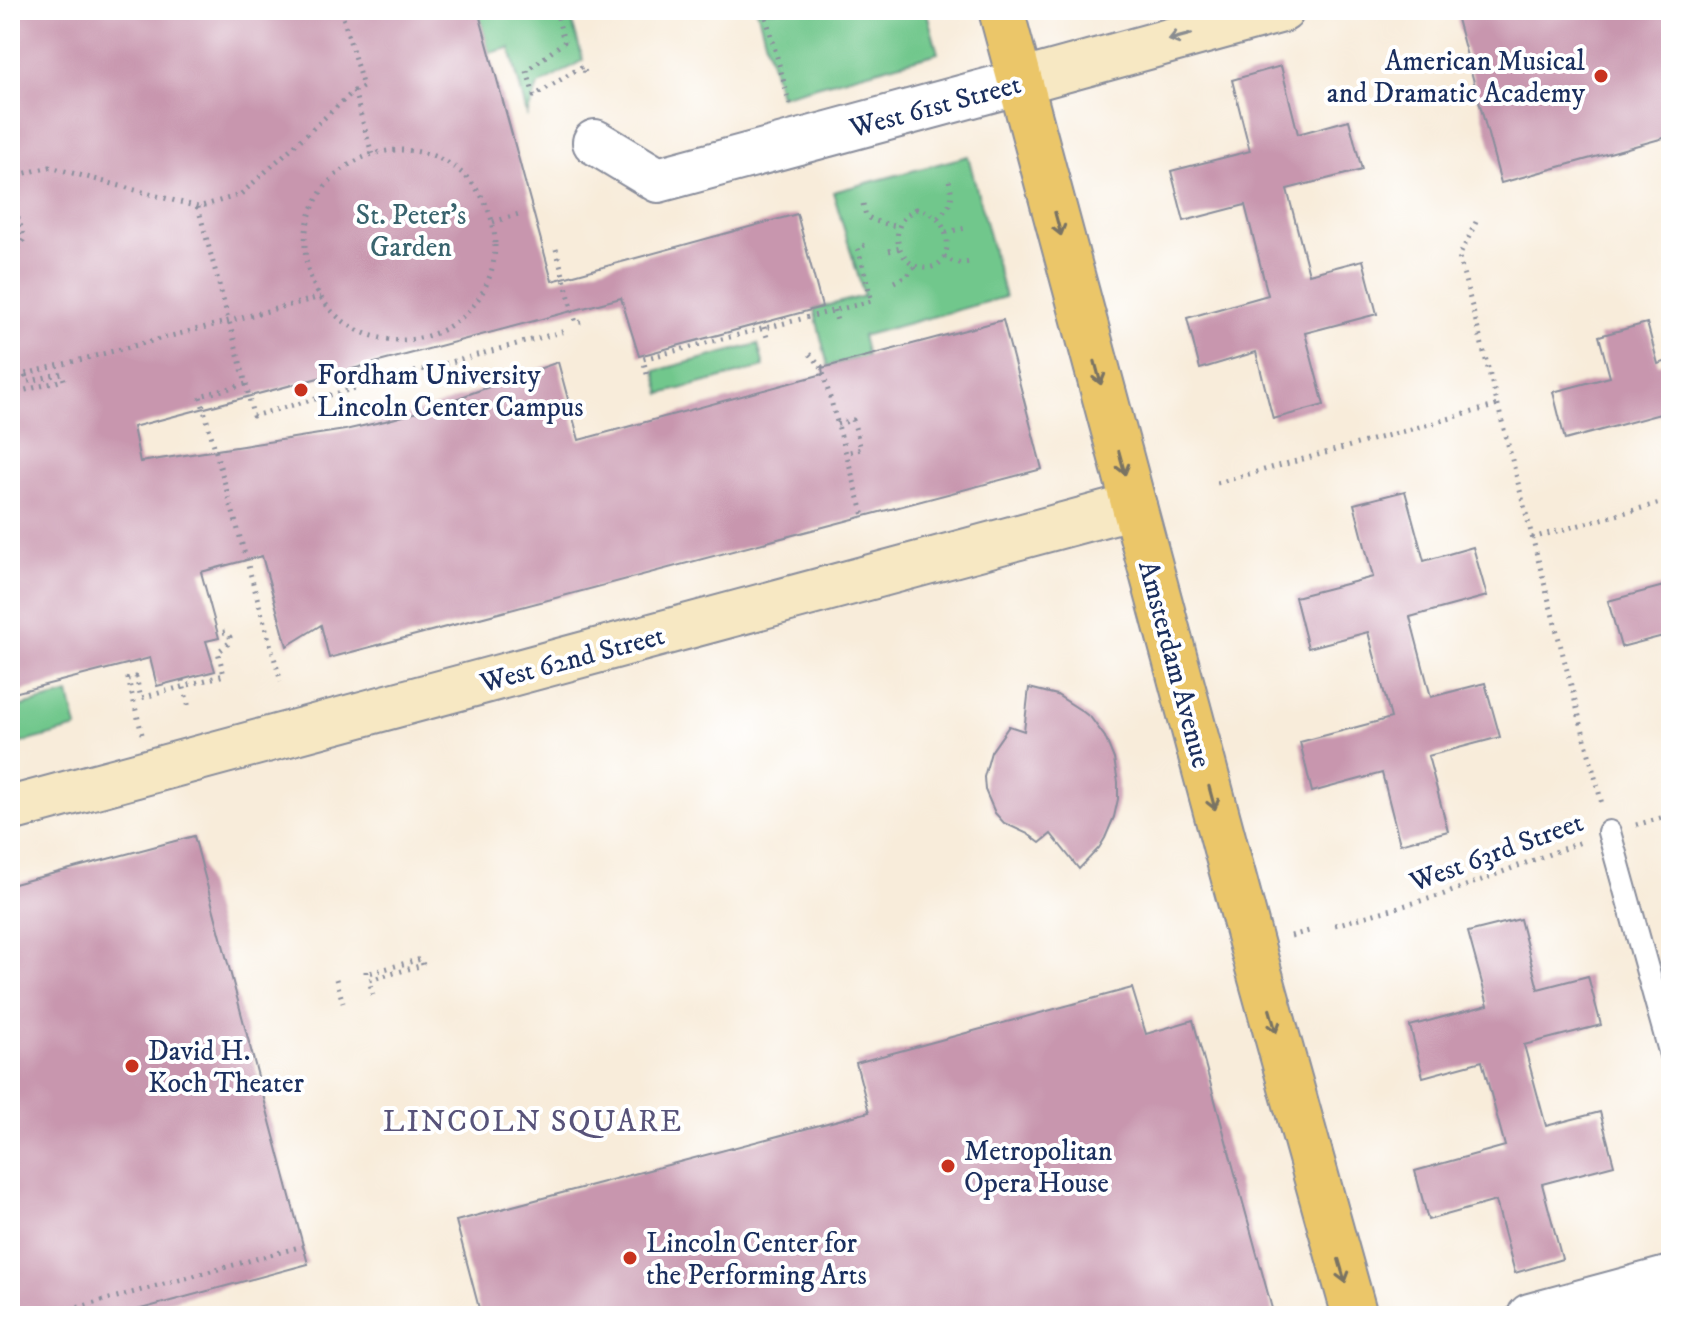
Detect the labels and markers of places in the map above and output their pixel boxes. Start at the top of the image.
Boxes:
place label: American Musical and Dramatic Academy [1327,44,1586,111]
marker: American Musical and Dramatic Academy [1592,67,1610,85]
place label: Fordham University Lincoln Center Campus [317,358,584,425]
marker: Fordham University Lincoln Center Campus [292,381,310,399]
place label: David H. Koch Theater [148,1034,305,1101]
marker: David H. Koch Theater [123,1057,141,1075]
place label: Metropolitan Opera House [964,1134,1113,1201]
marker: Metropolitan Opera House [939,1157,957,1175]
place label: Lincoln Center for the Performing Arts [646,1226,867,1293]
marker: Lincoln Center for the Performing Arts [621,1249,639,1267]

